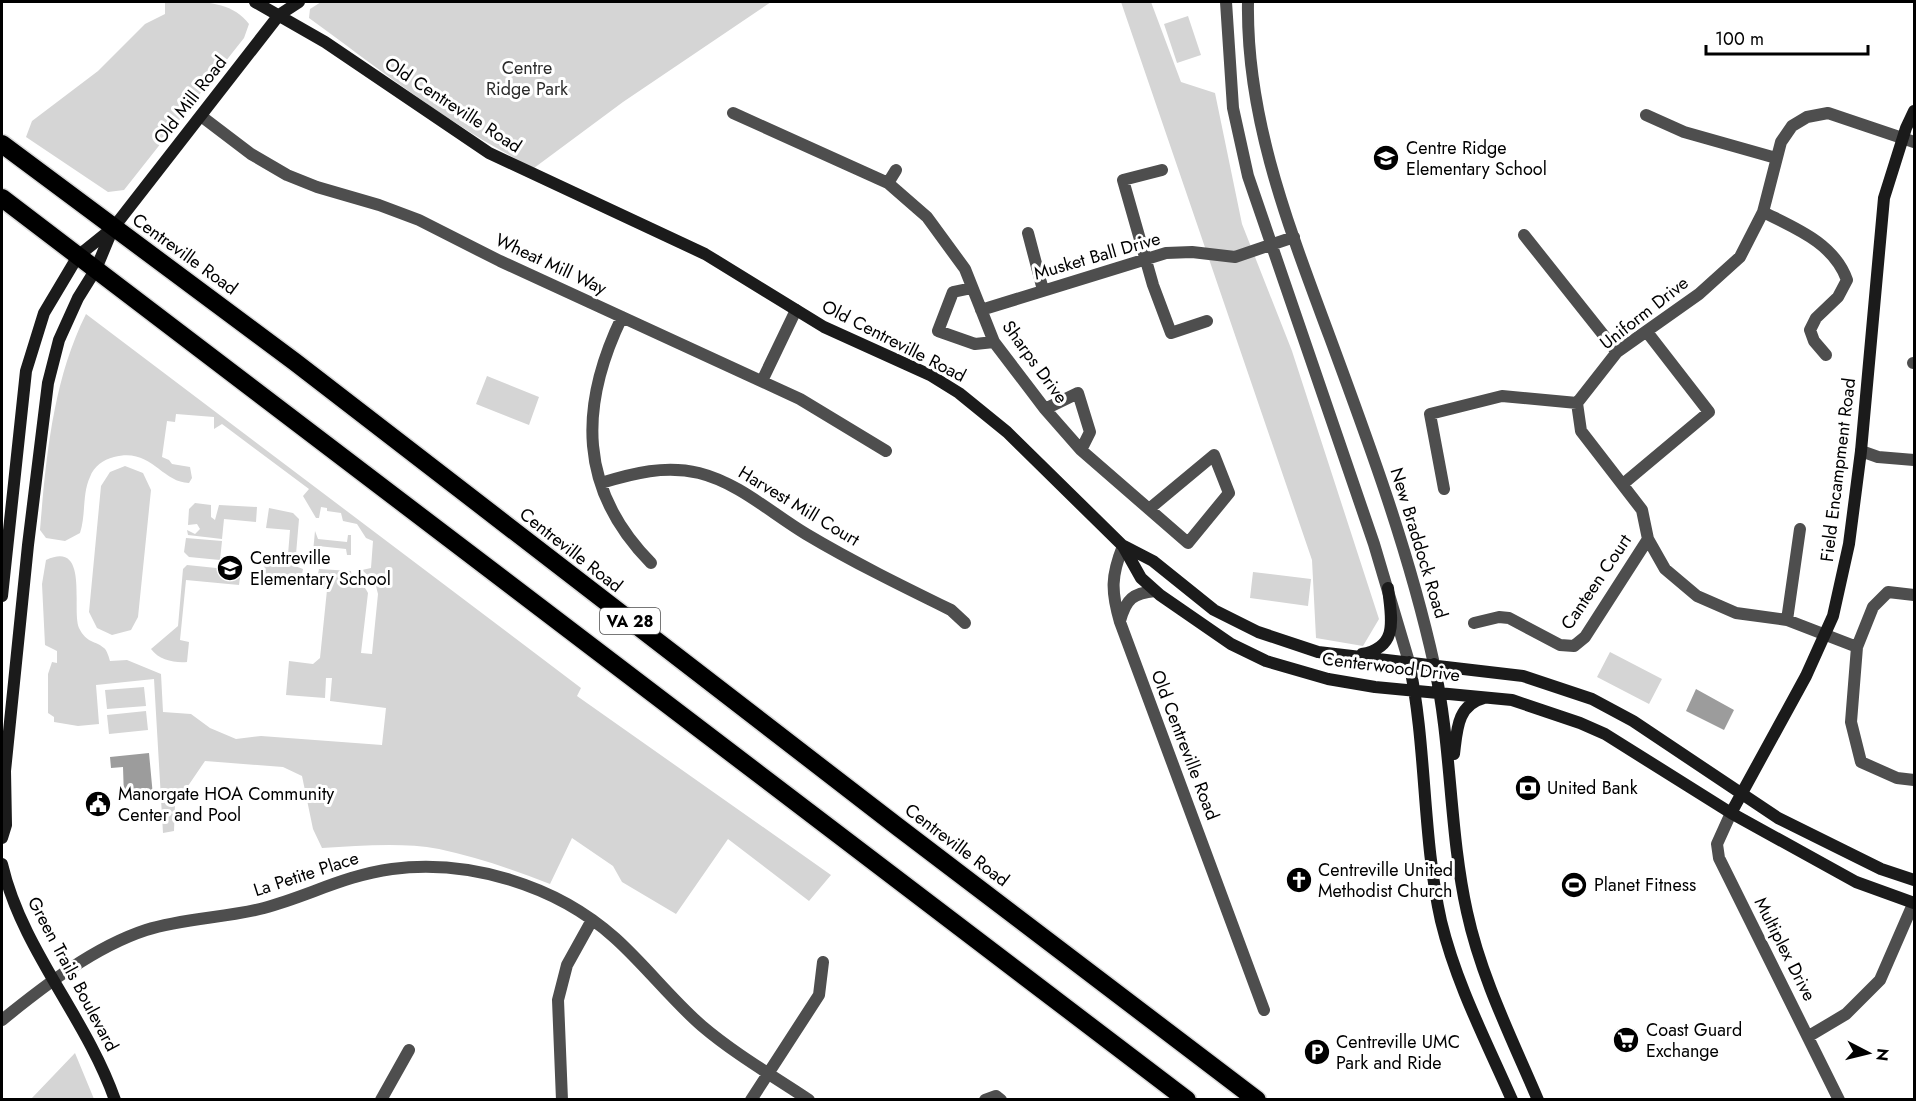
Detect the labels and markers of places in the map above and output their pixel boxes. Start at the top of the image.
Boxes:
place label: Centre Ridge Elementary School [1406,135,1547,182]
school or university icon: Centre Ridge Elementary School [1371,143,1401,173]
place label: Centreville Elementary School [250,545,391,592]
school or university icon: Centreville Elementary School [215,553,245,583]
bank icon: United Bank [1513,773,1543,803]
place label: United Bank [1547,775,1638,801]
place label: Manorgate HOA Community Center and Pool [118,781,334,828]
public building icon: Manorgate HOA Community Center and Pool [83,789,113,819]
place label: Centreville United Methodist Church [1318,857,1453,904]
church icon: Centreville United Methodist Church [1284,865,1314,895]
sports icon: Planet Fitness [1559,870,1589,900]
place label: Planet Fitness [1594,872,1696,898]
place label: Coast Guard Exchange [1646,1017,1742,1064]
supermarket icon: Coast Guard Exchange [1611,1025,1641,1055]
place label: Centreville UMC Park and Ride [1336,1029,1460,1076]
parking icon: Centreville UMC Park and Ride [1302,1037,1332,1067]

